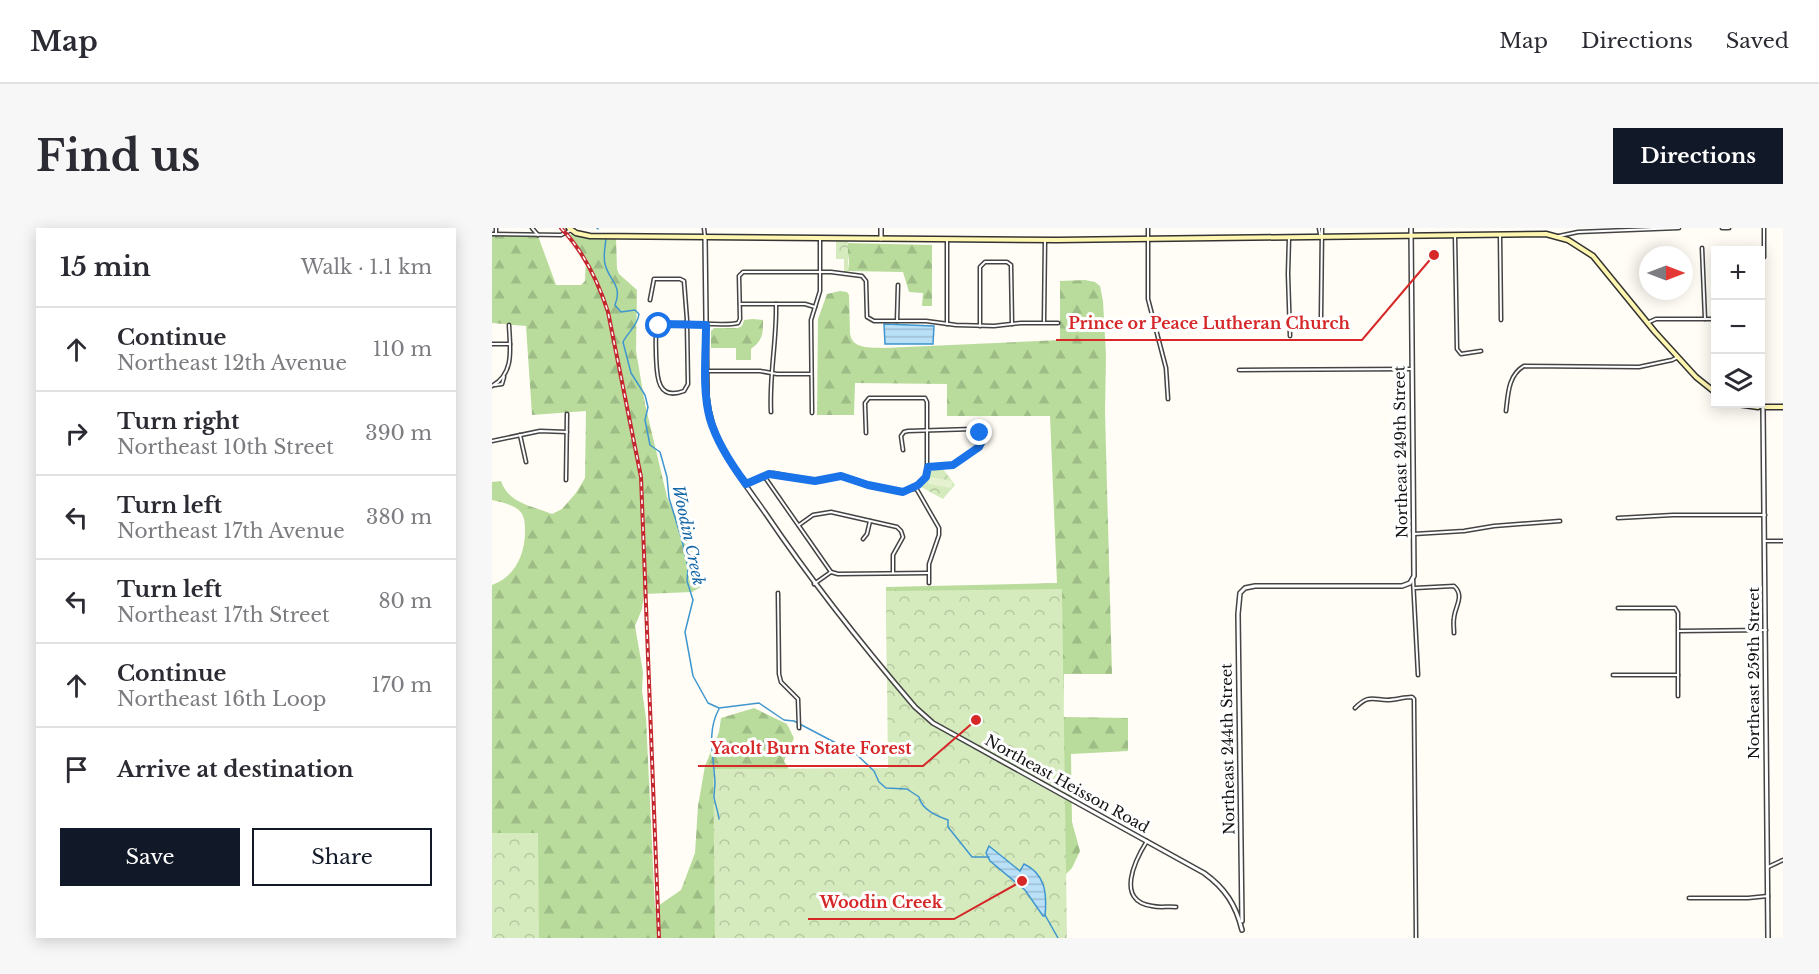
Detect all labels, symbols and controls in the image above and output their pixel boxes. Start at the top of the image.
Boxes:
text: Map [30,24,98,59]
text: Map [1499,28,1548,54]
text: Directions [1581,28,1693,54]
text: Saved [1726,28,1789,54]
button: Directions [1613,128,1783,184]
text: Find us [36,130,200,182]
north arrow [1639,246,1693,300]
map controls [1711,246,1765,408]
button: + [1711,246,1765,300]
text: 15 min [60,251,151,283]
text: Walk · 1.1 km [301,255,432,279]
button: − [1711,300,1765,354]
callout: Prince or Peace Lutheran Church [1056,306,1362,340]
route start [645,312,671,338]
text: Prince or Peace Lutheran Church [1068,313,1350,333]
text: Continue [117,324,226,351]
icon: ahead [60,333,93,366]
text: 110 m [373,337,432,361]
text: Northeast 12th Avenue [117,351,347,375]
button: layers [1711,354,1765,408]
street label: Northeast 249th Street [1389,365,1412,539]
text: Turn right [117,408,239,435]
icon: right [60,417,93,450]
route end [966,419,992,445]
text: 390 m [365,421,432,445]
text: Northeast 10th Street [117,435,334,459]
water label: Woodin Creek [669,483,709,587]
text: Turn left [117,492,222,519]
icon: left [60,501,93,534]
text: 380 m [366,505,432,529]
text: Northeast 17th Avenue [117,519,345,543]
text: Turn left [117,576,222,603]
icon: left [60,585,93,618]
street label: Northeast 259th Street [1744,586,1763,759]
text: 80 m [378,589,432,613]
text: Northeast 17th Street [117,603,329,627]
text: Continue [117,660,226,687]
street label: Northeast 244th Street [1216,663,1238,835]
icon: ahead [60,669,93,702]
text: 170 m [372,673,432,697]
text: Northeast 16th Loop [117,687,326,711]
street label: Northeast Heisson Road [982,730,1153,837]
callout: Yacolt Burn State Forest [698,732,923,766]
text: Yacolt Burn State Forest [710,738,912,758]
icon: arrive [60,753,93,786]
text: Arrive at destination [117,756,354,783]
button: Save [60,828,240,886]
button: Share [252,828,432,886]
callout: Woodin Creek [808,885,954,919]
text: Woodin Creek [819,892,943,912]

